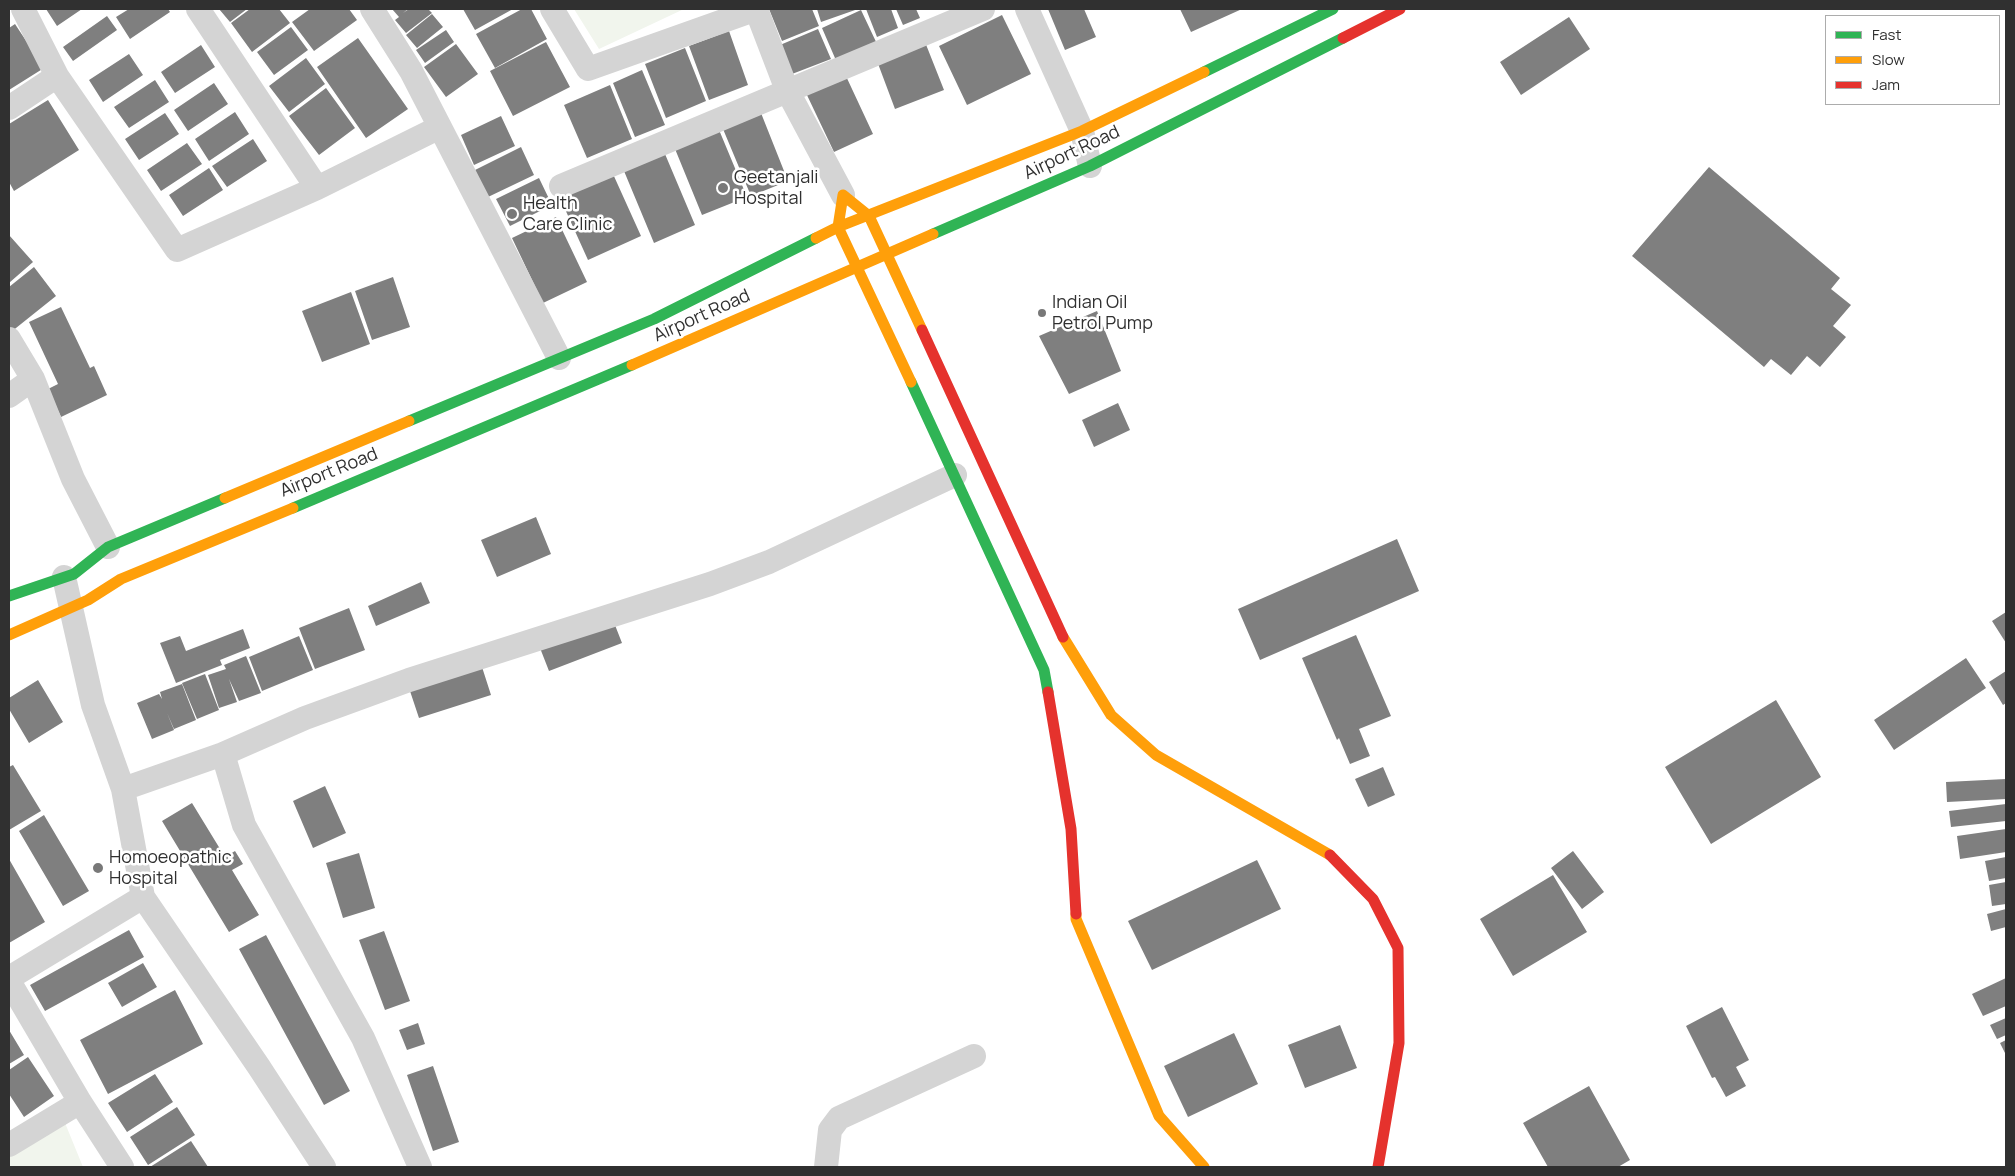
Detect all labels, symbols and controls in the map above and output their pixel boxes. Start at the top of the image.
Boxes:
legend [1825,15,2000,105]
text: Fast [1872,24,1901,45]
text: Slow [1872,49,1905,70]
text: Jam [1872,74,1900,95]
street label: Airport Road [1021,121,1123,185]
place label: Geetanjali Hospital [734,167,819,210]
marker: Geetanjali Hospital [716,181,730,195]
place label: Health Care Clinic [523,193,612,235]
marker: Health Care Clinic [505,207,519,221]
street label: Airport Road [650,285,754,347]
place label: Indian Oil Petrol Pump [1052,292,1153,334]
marker: Indian Oil Petrol Pump [1036,307,1048,319]
street label: Airport Road [277,444,381,502]
place label: Homoeopathic Hospital [109,847,232,890]
marker: Homoeopathic Hospital [91,861,105,875]

